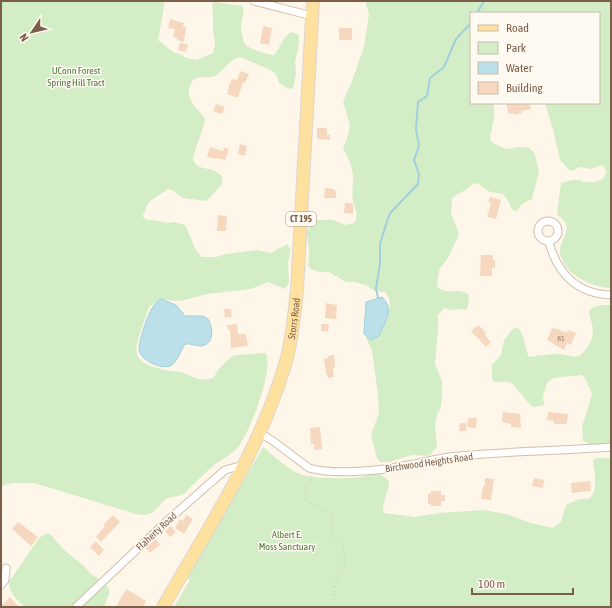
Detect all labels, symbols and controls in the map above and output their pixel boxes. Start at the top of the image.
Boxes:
north arrow [12,12,52,52]
legend [470,12,600,104]
text: Road [506,21,529,35]
text: N [17,32,31,44]
text: Park [506,41,527,55]
text: Water [506,61,533,75]
park label: UConn Forest Spring Hill Tract [47,65,105,88]
text: Building [506,81,544,95]
road number: CT 195 [286,212,316,226]
street label: Storrs Road [286,297,302,340]
house number: 81 [557,334,565,343]
street label: Birchwood Heights Road [384,451,474,474]
street label: Flaherty Road [134,510,179,553]
park label: Albert E. Moss Sanctuary [259,529,315,552]
scale bar [472,570,573,596]
text: 100 m [478,577,505,591]

